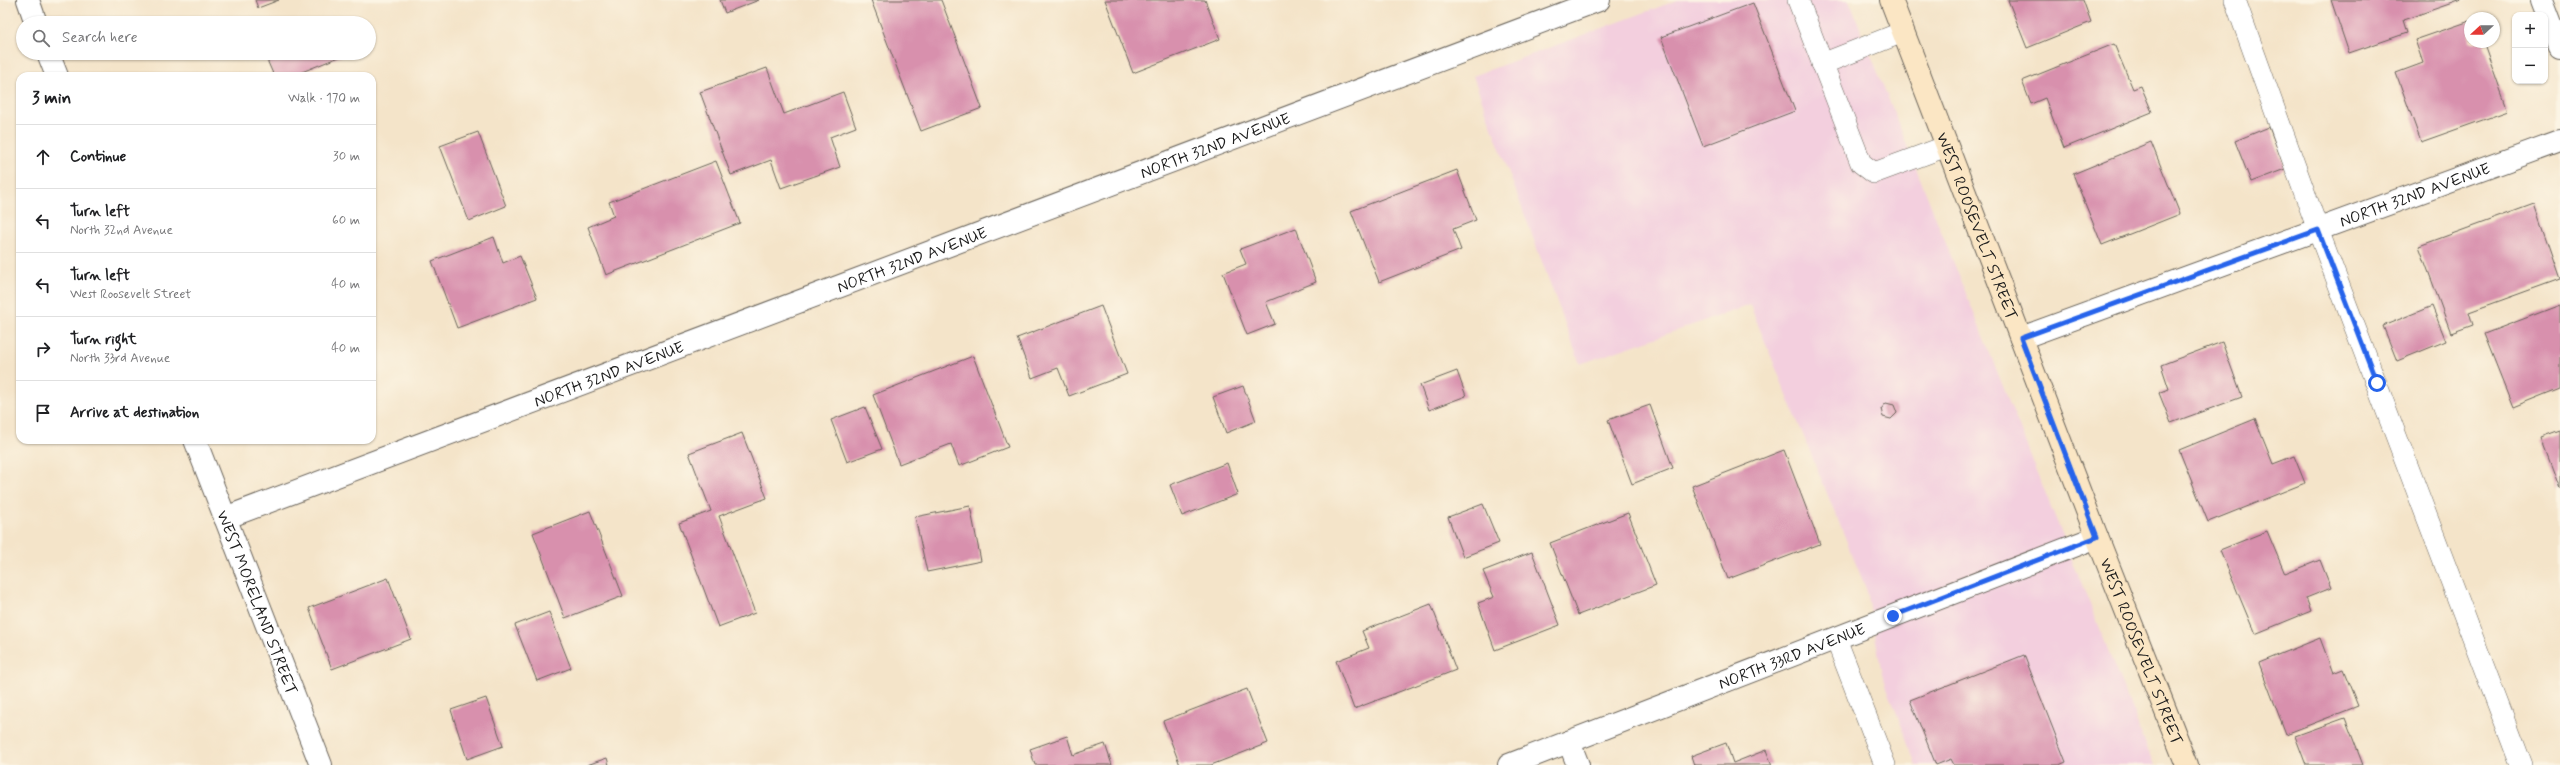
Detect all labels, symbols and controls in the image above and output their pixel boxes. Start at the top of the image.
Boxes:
north arrow [2464,12,2500,48]
map controls [2512,12,2548,84]
button: + [2512,12,2548,48]
search box [16,16,376,60]
icon: search [30,27,52,49]
text: Search here [62,28,138,48]
button: − [2512,48,2548,84]
text: 3 min [32,87,71,109]
text: Walk · 170 m [288,90,360,107]
street label: NORTH 32ND AVENUE [1137,108,1294,184]
street label: WEST ROOSEVELT STREET [1931,130,2022,323]
icon: ahead [32,146,54,168]
text: Continue [70,147,126,167]
text: 30 m [333,148,360,165]
street label: NORTH 32ND AVENUE [2337,158,2493,233]
text: Turn left [70,202,130,222]
icon: left [32,210,54,232]
text: 60 m [332,212,360,229]
text: North 32nd Avenue [70,222,173,239]
street label: NORTH 32ND AVENUE [834,223,990,298]
text: Turn left [70,266,130,286]
icon: left [32,274,54,296]
text: 40 m [331,276,360,293]
text: West Roosevelt Street [70,286,192,303]
text: Turn right [70,330,137,350]
street label: NORTH 32ND AVENUE [531,337,687,413]
icon: right [32,338,54,360]
text: 40 m [331,340,360,357]
text: North 33rd Avenue [70,350,170,367]
route start [2368,374,2386,392]
icon: arrive [32,402,54,424]
text: Arrive at destination [70,403,199,423]
street label: WEST MORELAND STREET [211,507,302,698]
street label: WEST ROOSEVELT STREET [2094,555,2187,748]
route end [1884,607,1902,625]
street label: NORTH 33RD AVENUE [1716,619,1869,695]

